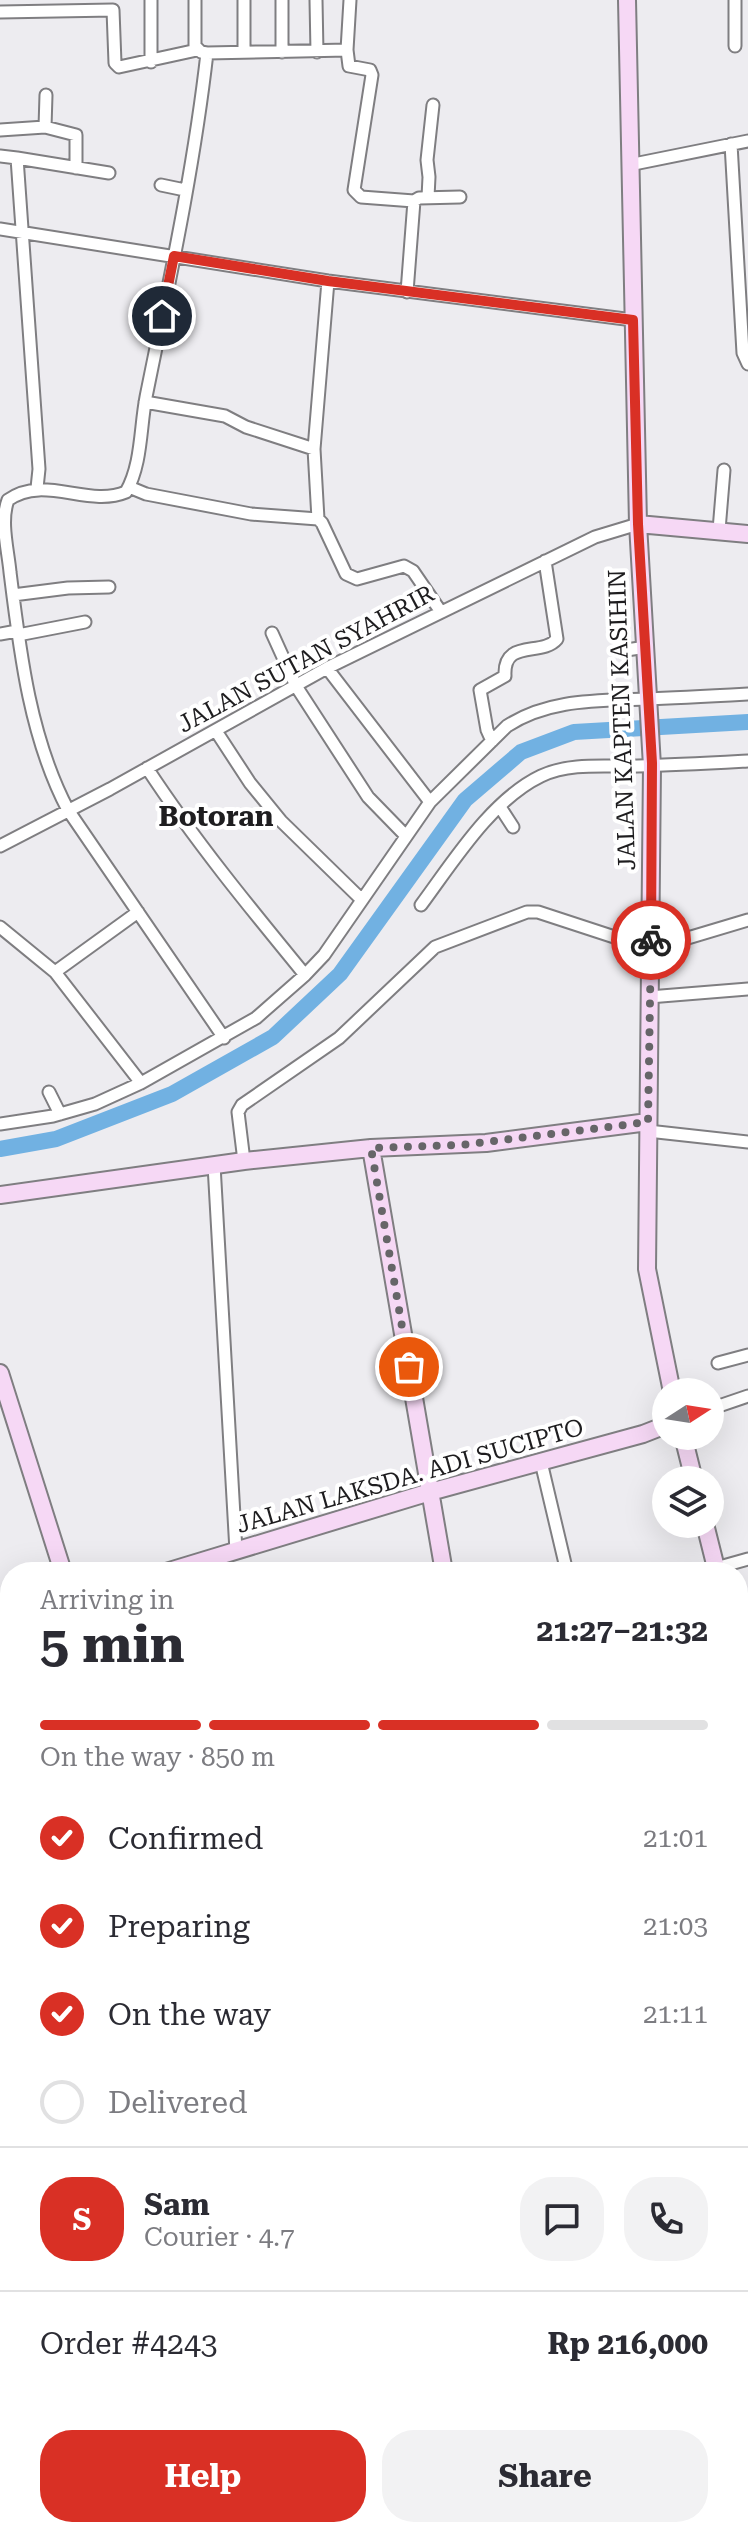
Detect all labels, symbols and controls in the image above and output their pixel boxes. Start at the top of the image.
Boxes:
pin [128,282,196,350]
icon: home [140,294,184,338]
street label: JALAN KAPTEN KASIHIN [603,569,641,871]
street label: JALAN SUTAN SYAHRIR [173,579,439,739]
district label: Botoran [158,800,274,833]
courier [611,900,691,980]
icon: bike [629,918,673,962]
pin [375,1333,443,1401]
icon: bag [387,1345,431,1389]
north arrow [652,1378,724,1450]
map controls [652,1378,724,1538]
street label: JALAN LAKSDA. ADI SUCIPTO [233,1413,587,1539]
button: layers [652,1466,724,1538]
text: Arriving in [40,1585,174,1615]
text: 21:27–21:32 [536,1613,708,1648]
text: 5 min [40,1614,185,1675]
text: On the way · 850 m [40,1742,275,1772]
icon: check [40,1816,84,1860]
text: Confirmed [108,1821,263,1856]
text: 21:01 [643,1823,708,1853]
icon: check [40,1904,84,1948]
text: Preparing [108,1909,250,1944]
text: 21:03 [643,1911,708,1941]
icon: check [40,1992,84,2036]
text: On the way [108,1997,271,2032]
text: 21:11 [643,1999,708,2029]
text: Delivered [108,2085,247,2120]
button: chat [520,2177,604,2261]
button: phone [624,2177,708,2261]
text: Sam [144,2187,210,2222]
text: S [73,2202,91,2237]
text: Courier · 4.7 [144,2222,294,2252]
text: Order #4243 [40,2326,218,2361]
text: Rp 216,000 [547,2326,708,2361]
button: Help [40,2430,366,2522]
button: Share [382,2430,708,2522]

